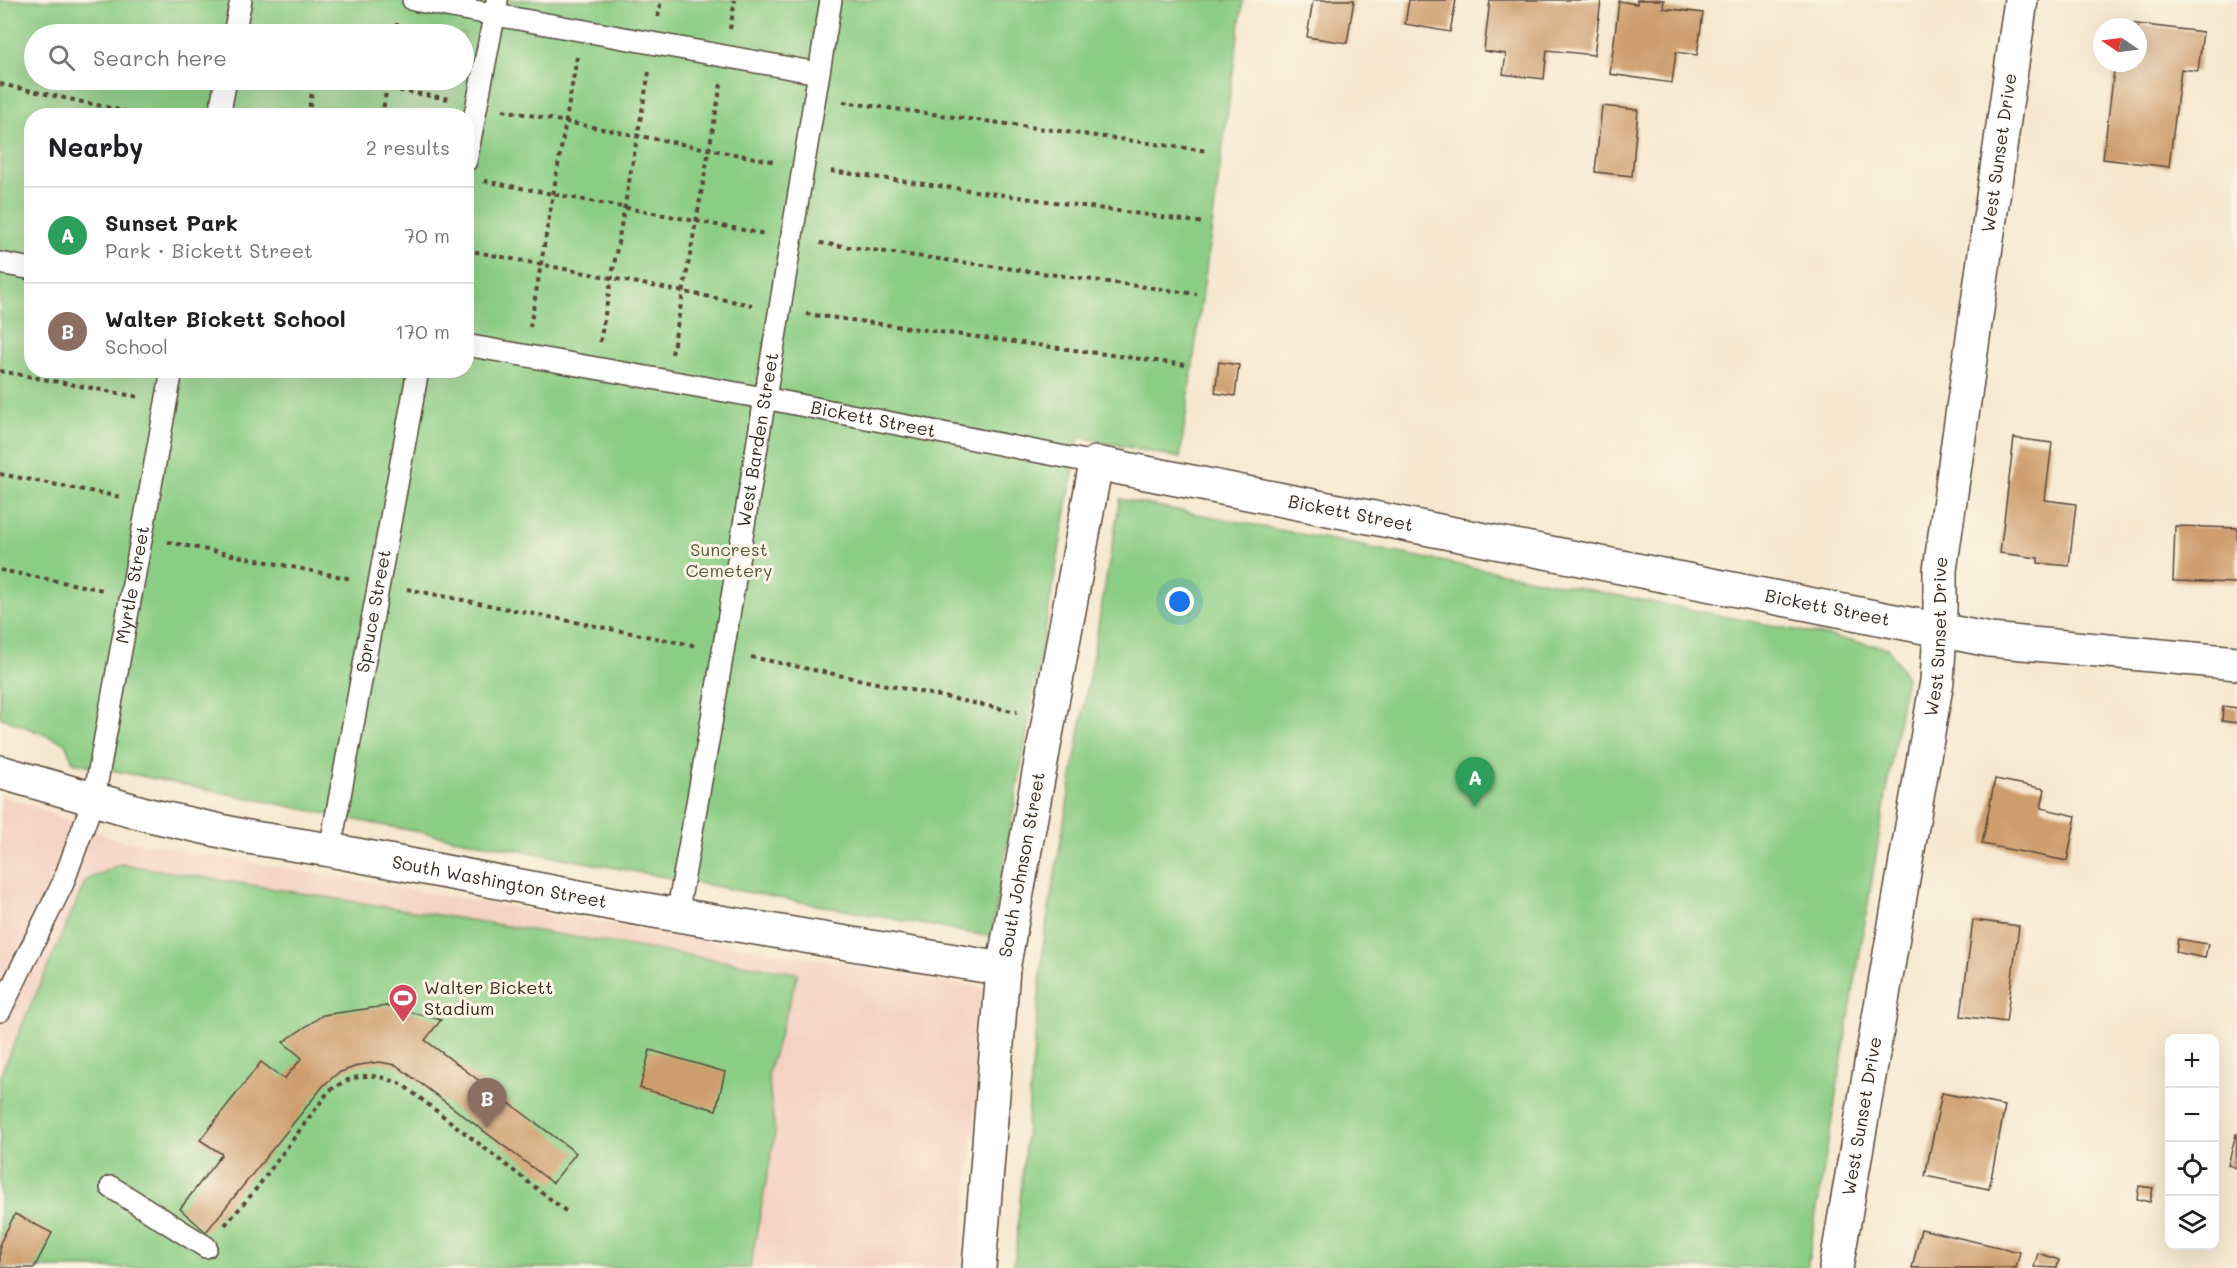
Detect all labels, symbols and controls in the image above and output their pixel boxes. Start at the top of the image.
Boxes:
north arrow [2093,18,2147,72]
search box [24,24,474,90]
icon: search [45,41,78,74]
text: Search here [93,43,227,72]
street label: West Sunset Drive [1975,72,2021,234]
text: Nearby [48,130,143,164]
text: 2 results [366,134,450,160]
text: Sunset Park [105,208,238,237]
text: A [61,222,74,248]
text: 70 m [404,222,450,248]
text: Park · Bickett Street [105,237,313,263]
text: Walter Bickett School [105,304,346,333]
text: B [61,318,74,344]
text: 170 m [395,318,450,344]
text: School [105,333,168,359]
street label: West Barden Street [731,351,783,529]
street label: Bickett Street [809,394,938,442]
street label: Bickett Street [1286,488,1415,537]
street label: Myrtle Street [109,524,154,645]
park label: Suncrest Cemetery [686,537,772,582]
street label: Spruce Street [350,547,396,674]
street label: West Sunset Drive [1918,555,1953,718]
street label: Bickett Street [1763,583,1892,631]
your location [1165,587,1194,616]
pin: A [1456,758,1494,807]
street label: South Johnson Street [992,770,1050,959]
street label: South Washington Street [390,849,609,913]
place label: Walter Bickett Stadium [424,975,553,1020]
sports icon: Walter Bickett Stadium [387,982,419,1024]
map controls [2165,1034,2219,1250]
button: + [2165,1034,2219,1088]
street label: West Sunset Drive [1836,1035,1887,1197]
pin: B [468,1078,506,1128]
button: − [2165,1088,2219,1142]
button: locate [2165,1142,2219,1196]
button: layers [2165,1196,2219,1250]

